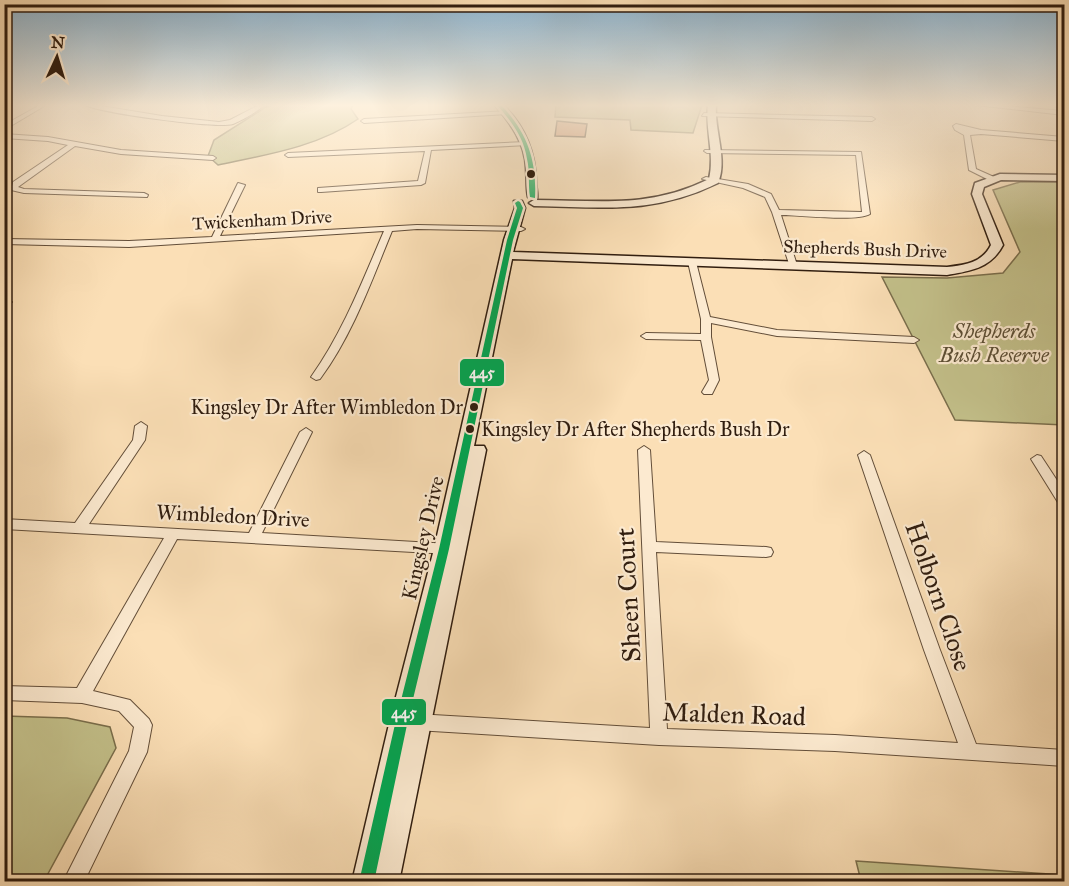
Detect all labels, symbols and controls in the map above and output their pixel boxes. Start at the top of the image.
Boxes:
north arrow [27,27,87,87]
text: N [51,33,66,53]
unlabelled marker [525,168,537,180]
street label: Twickenham Drive [192,205,332,235]
street label: Shepherds Bush Drive [783,235,947,263]
park label: Shepherds Bush Reserve [938,318,1050,368]
line badge: 445 [459,358,505,387]
text: 445 [469,363,495,383]
place label: Kingsley Dr After Wimbledon Dr [190,395,463,420]
marker: Kingsley Dr After Wimbledon Dr [468,401,480,413]
place label: Kingsley Dr After Shepherds Bush Dr [481,417,790,442]
marker: Kingsley Dr After Shepherds Bush Dr [464,423,476,435]
street label: Kingsley Drive [396,473,450,603]
street label: Wimbledon Drive [156,499,311,533]
street label: Holborn Close [898,517,980,675]
street label: Sheen Court [609,527,647,663]
street label: Malden Road [662,696,806,732]
line badge: 445 [381,698,427,726]
text: 445 [391,703,417,723]

